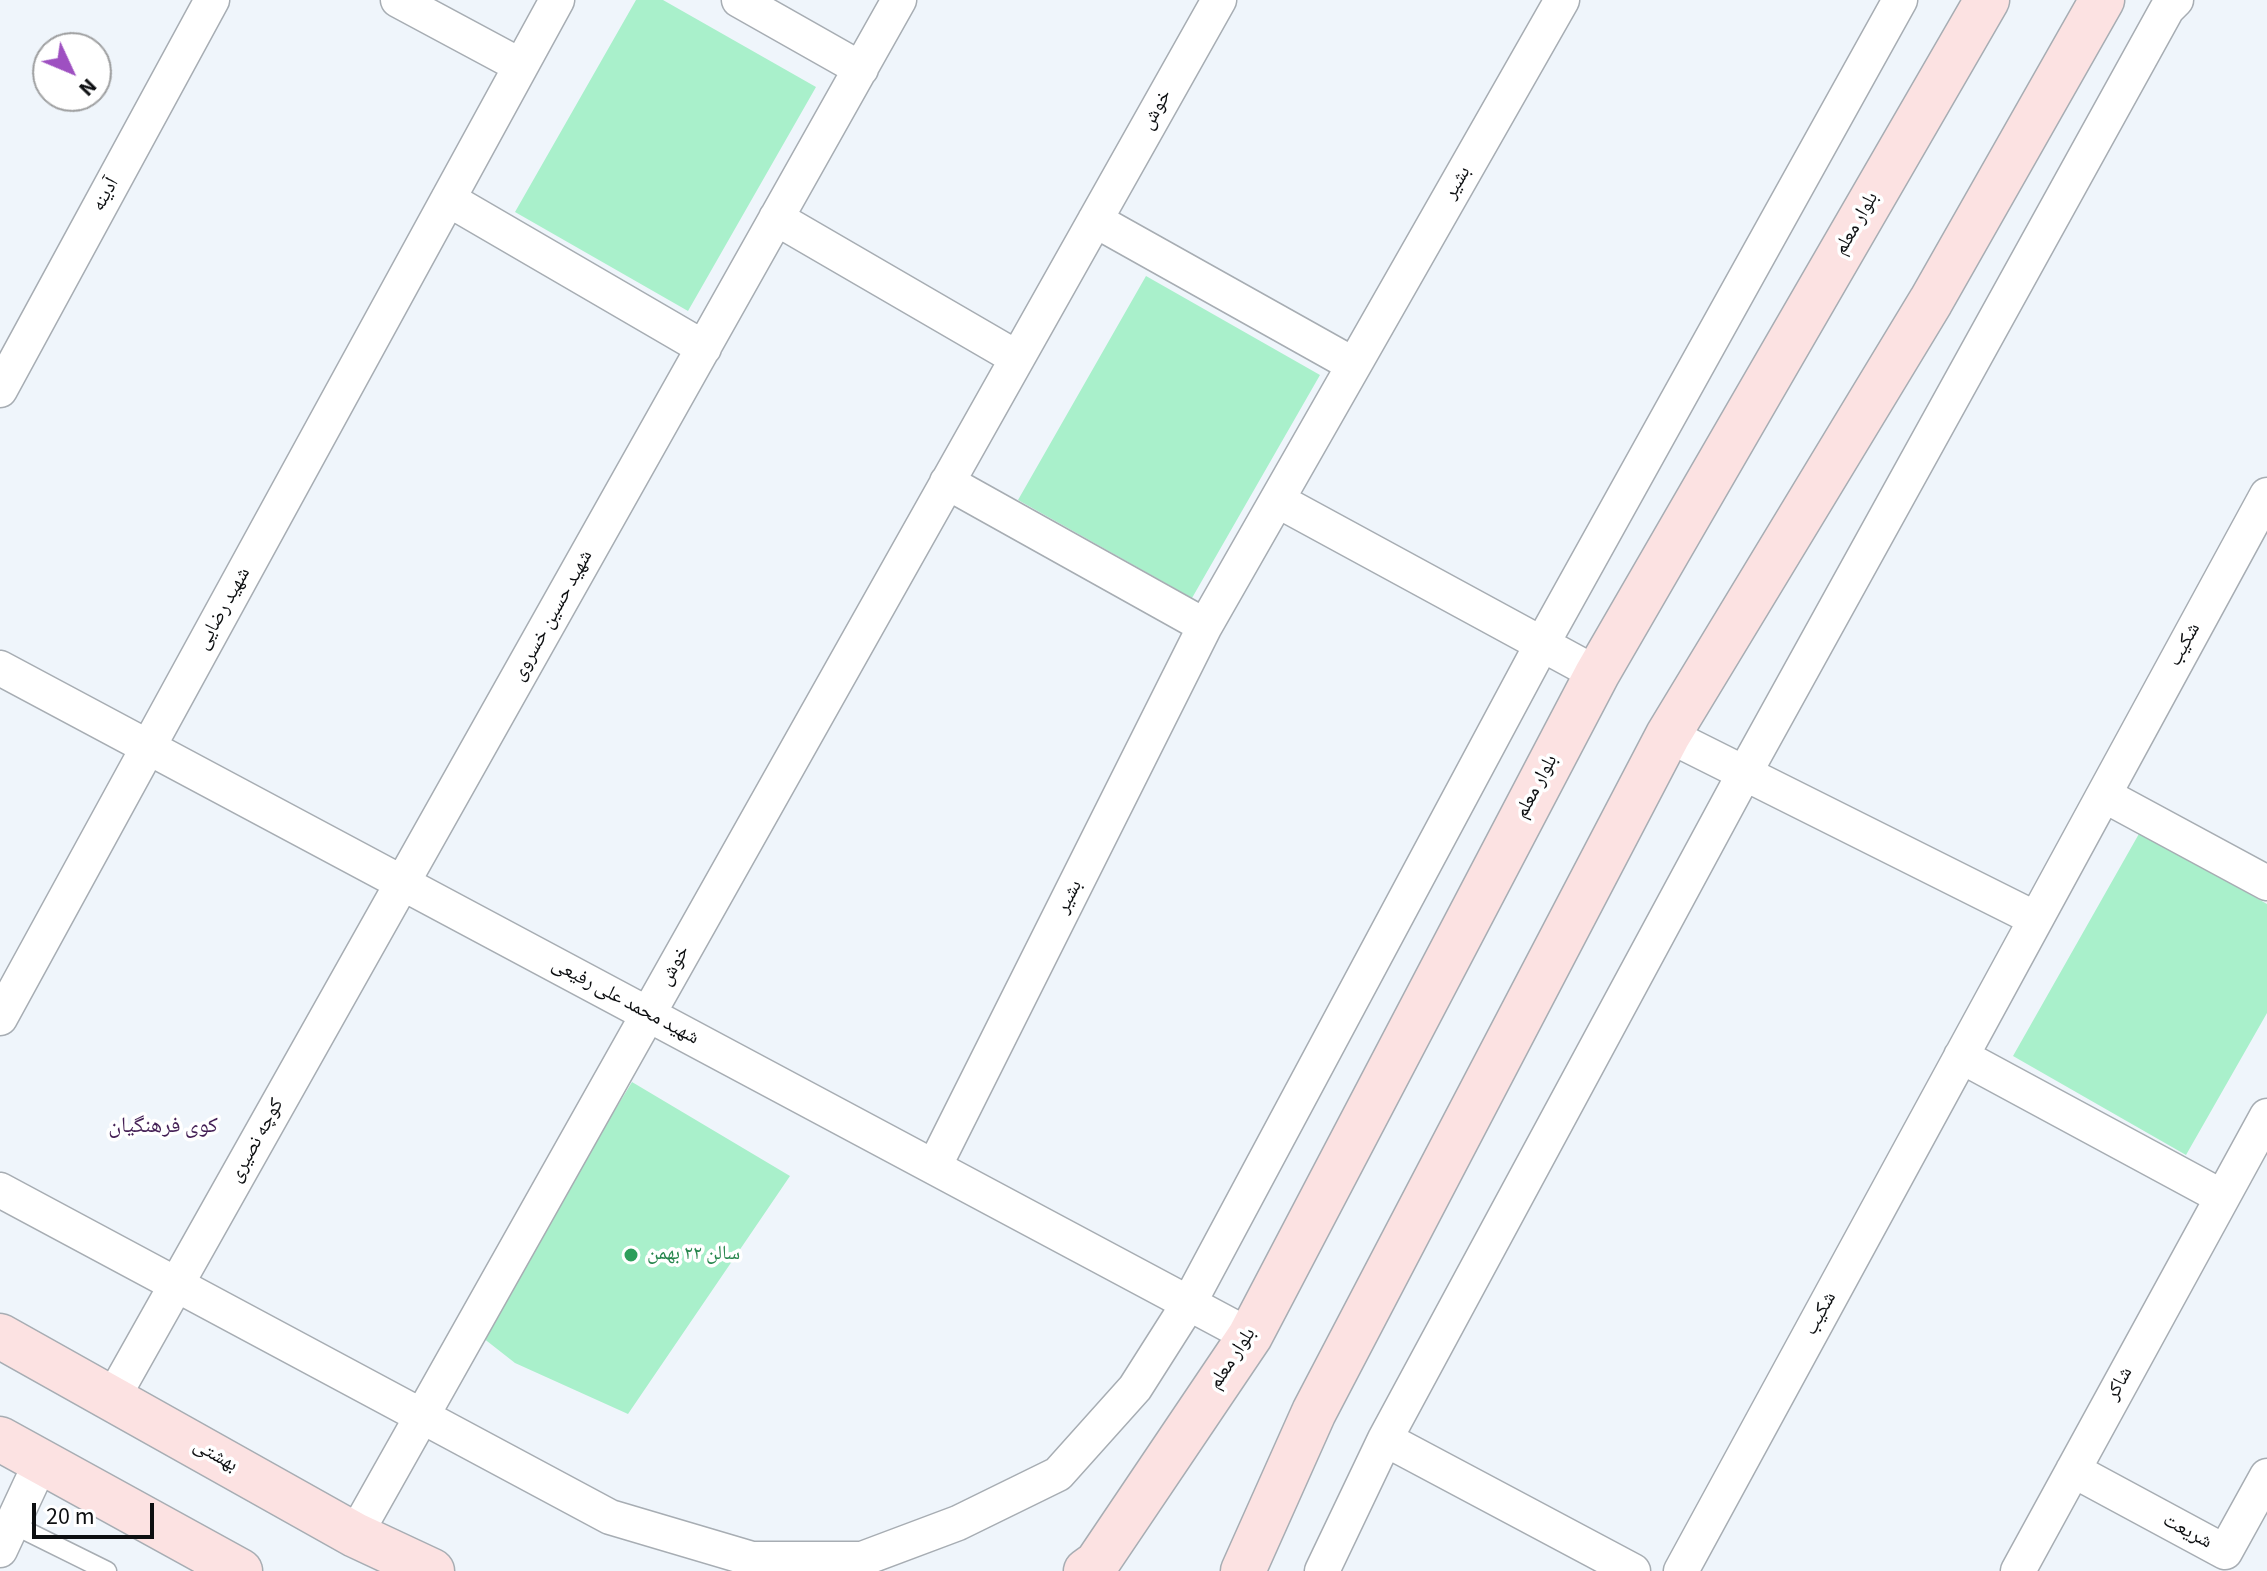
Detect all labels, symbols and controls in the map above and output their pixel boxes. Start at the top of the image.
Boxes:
north arrow [32,32,112,112]
text: N [71,71,104,104]
street label: خوش [1136,86,1178,134]
street label: بشیر [1439,162,1477,204]
street label: آدینه [87,174,125,216]
street label: بلوار معلم [1829,188,1885,260]
street label: شهید حسین خسروی [507,546,599,686]
street label: شهید رضایی [192,564,256,654]
street label: شکیب [2163,619,2207,671]
street label: بلوار معلم [1510,751,1564,823]
street label: بشیر [1052,876,1088,918]
street label: خوش [654,942,696,990]
street label: شهید محمد علی رفیعی [547,953,703,1051]
street label: کوچه نصیری [224,1095,290,1187]
district label: کوی فرهنگیان [108,1114,218,1140]
place label: سالن ۲۲ بهمن [647,1243,740,1267]
marker: سالن ۲۲ بهمن [622,1246,640,1264]
street label: شکیب [1799,1288,1843,1340]
street label: بلوار معلم [1204,1323,1262,1395]
street label: شاکر [2101,1363,2139,1405]
street label: بهشتی [188,1434,242,1478]
scale bar [36,1487,158,1537]
text: 20 m [46,1499,95,1534]
street label: شریعت [2158,1509,2216,1555]

